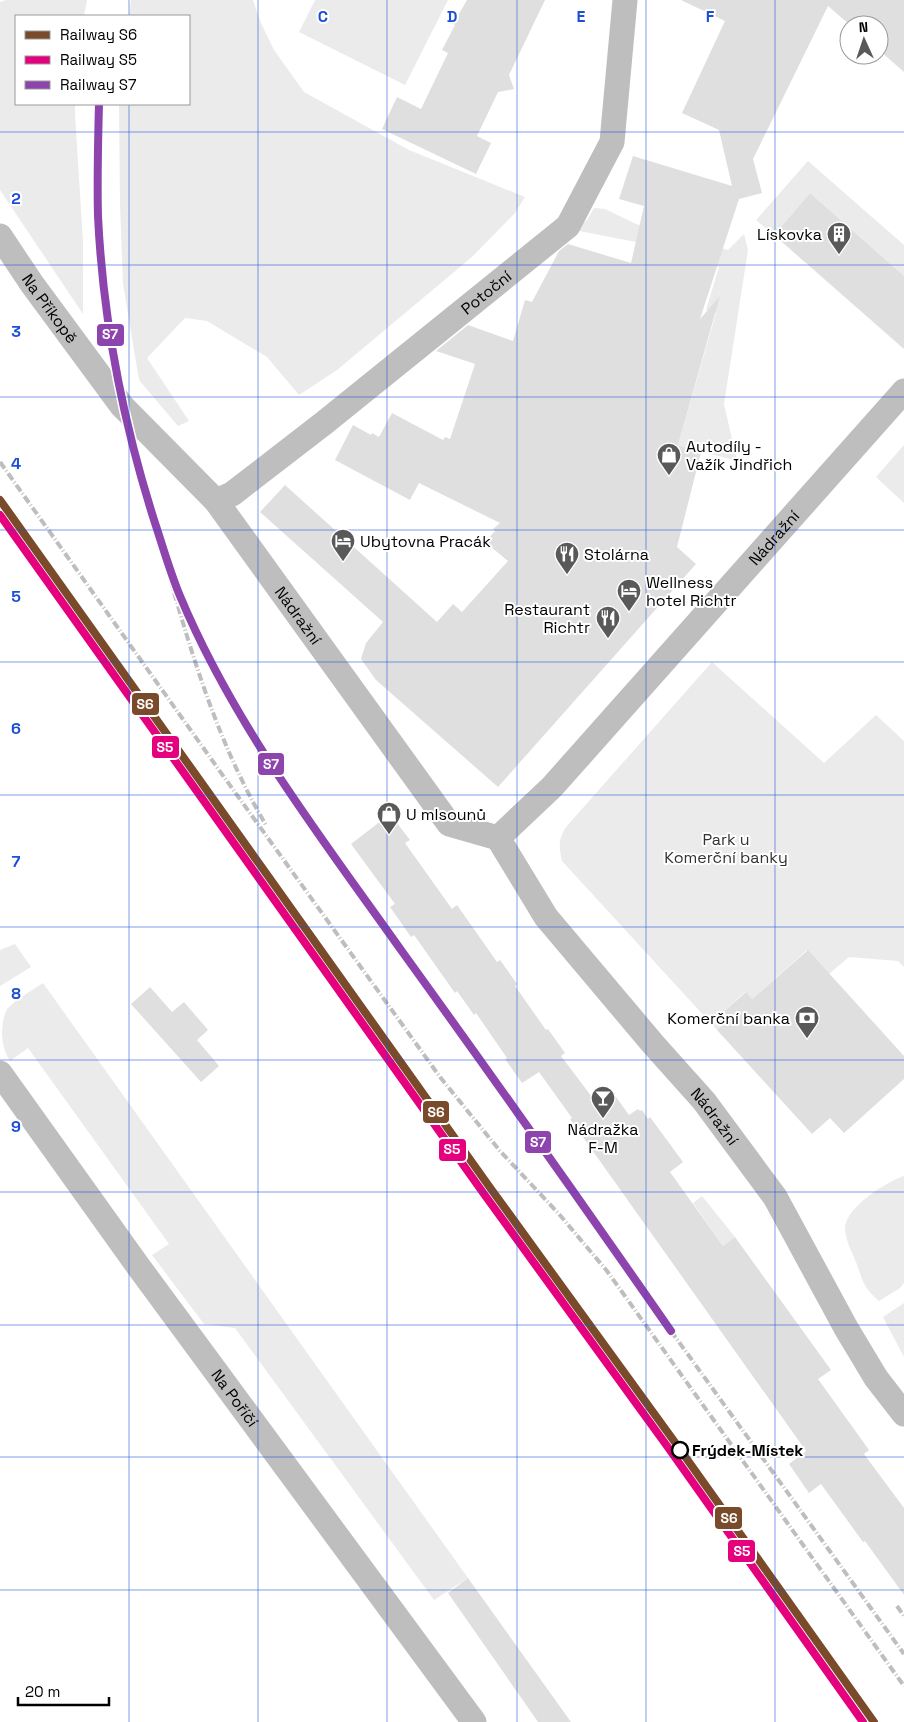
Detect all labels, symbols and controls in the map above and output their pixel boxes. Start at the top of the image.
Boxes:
text: C [318,6,328,27]
text: D [447,6,457,27]
text: E [577,6,586,27]
text: F [706,6,715,27]
legend [15,15,190,105]
north arrow [839,15,889,65]
text: N [858,18,868,36]
text: Railway S6 [60,25,137,44]
text: Railway S5 [60,50,137,69]
text: Railway S7 [60,75,136,94]
text: 2 [11,188,21,209]
building icon: Lískovka [826,221,852,255]
place label: Lískovka [757,224,822,245]
street label: Potoční [456,265,516,319]
street label: Na Příkopě [17,270,83,347]
text: 3 [11,321,21,342]
line badge: S7 [96,323,125,347]
text: S7 [102,325,118,343]
place label: Autodíly - Važík Jindřich [686,436,792,475]
shop icon: Autodíly - Važík Jindřich [656,442,682,476]
text: 4 [11,453,21,474]
street label: Nádražní [744,506,804,570]
hotel icon: Ubytovna Pracák [330,528,356,562]
place label: Ubytovna Pracák [360,531,491,552]
restaurant icon: Stolárna [554,541,580,575]
place label: Stolárna [584,544,649,565]
place label: Wellness hotel Richtr [646,572,737,611]
hotel icon: Wellness hotel Richtr [616,578,642,612]
street label: Nádražní [270,582,327,649]
text: 5 [11,586,21,607]
place label: Restaurant Richtr [504,599,590,638]
restaurant icon: Restaurant Richtr [595,605,621,639]
line badge: S6 [131,692,160,716]
text: S6 [136,695,154,713]
text: 6 [11,718,21,739]
line badge: S5 [151,735,180,759]
text: S5 [157,738,173,756]
line badge: S7 [257,752,285,776]
text: S7 [263,755,279,773]
shop icon: U mlsounů [376,801,402,835]
place label: U mlsounů [406,804,486,825]
park label: Park u Komerční banky [664,829,788,868]
text: 7 [12,851,21,872]
text: 8 [11,983,21,1004]
bank icon: Komerční banka [794,1005,820,1039]
place label: Komerční banka [667,1008,790,1029]
street label: Nádražní [686,1083,744,1149]
bar icon: Nádražka F-M [590,1085,616,1119]
line badge: S6 [422,1100,450,1124]
text: S6 [427,1103,445,1121]
text: 9 [11,1116,21,1137]
place label: Nádražka F-M [568,1119,638,1158]
line badge: S7 [524,1130,552,1154]
text: S7 [530,1133,546,1151]
line badge: S5 [438,1138,467,1162]
text: S5 [444,1140,460,1158]
street label: Na Poříčí [207,1365,263,1431]
place label: Frýdek-Místek [692,1440,803,1461]
marker: Frýdek-Místek [671,1441,689,1459]
line badge: S6 [714,1506,743,1530]
text: S6 [720,1509,738,1527]
line badge: S5 [727,1539,756,1563]
text: S5 [734,1542,750,1560]
scale bar [18,1674,109,1706]
text: 20 m [25,1682,60,1701]

